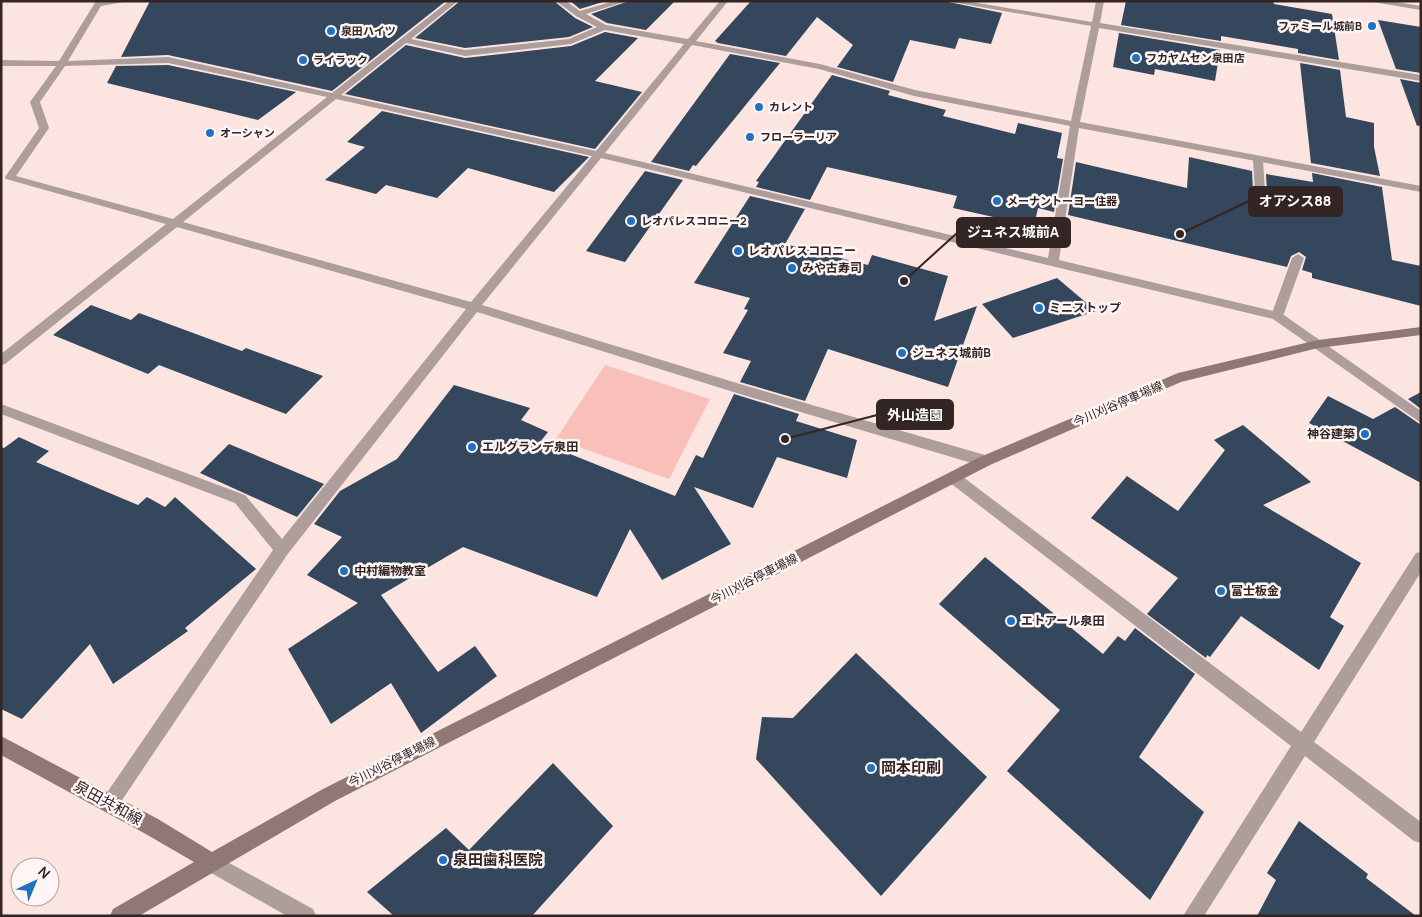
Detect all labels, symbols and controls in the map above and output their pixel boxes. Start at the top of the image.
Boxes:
place label: ファミール城前B [1278,18,1362,33]
marker: ファミール城前B [1366,20,1378,32]
place label: 泉田ハイツ [341,23,396,38]
marker: 泉田ハイツ [325,25,337,37]
place label: フカヤムセン泉田店 [1146,50,1245,65]
place label: ライラック [313,52,368,67]
marker: フカヤムセン泉田店 [1130,52,1142,64]
marker: ライラック [297,54,309,66]
place label: カレント [769,99,813,114]
marker: カレント [753,101,765,113]
place label: オーシャン [220,125,275,140]
marker: オーシャン [204,127,216,139]
place label: フローラーリア [760,129,837,144]
marker: フローラーリア [744,131,756,143]
callout: オアシス88 [1249,187,1342,216]
text: オアシス88 [1259,191,1331,210]
place label: メーナントーヨー住器 [1007,193,1118,208]
marker: メーナントーヨー住器 [991,195,1003,207]
place label: レオパレスコロニー2 [641,213,747,228]
marker: レオパレスコロニー2 [625,215,637,227]
callout: ジュネス城前A [957,218,1070,247]
text: ジュネス城前A [967,222,1060,241]
place label: レオパレスコロニー [748,242,856,259]
marker: レオパレスコロニー [732,245,744,257]
place label: みや古寿司 [802,259,862,276]
marker: みや古寿司 [786,262,798,274]
place label: ミニストップ [1049,299,1121,316]
marker: ミニストップ [1033,302,1045,314]
place label: ジュネス城前B [912,344,991,361]
marker: ジュネス城前B [896,347,908,359]
street label: 今川刈谷停車場線 [1070,377,1165,430]
callout: 外山造園 [877,400,953,429]
text: 外山造園 [887,405,943,424]
place label: 神谷建築 [1307,425,1355,442]
marker: 神谷建築 [1359,428,1371,440]
place label: エルグランデ泉田 [482,438,578,455]
marker: エルグランデ泉田 [466,441,478,453]
street label: 今川刈谷停車場線 [707,549,800,608]
place label: 中村編物教室 [354,562,426,579]
marker: 中村編物教室 [338,565,350,577]
place label: 富士板金 [1231,582,1279,599]
marker: 富士板金 [1215,585,1227,597]
place label: エトアール泉田 [1021,612,1104,629]
marker: エトアール泉田 [1005,615,1017,627]
street label: 今川刈谷停車場線 [345,732,438,791]
place label: 岡本印刷 [881,757,941,778]
marker: 岡本印刷 [865,762,877,774]
street label: 泉田共和線 [70,775,146,830]
place label: 泉田歯科医院 [453,849,543,870]
marker: 泉田歯科医院 [437,854,449,866]
north arrow [10,857,60,907]
text: N [34,862,55,883]

